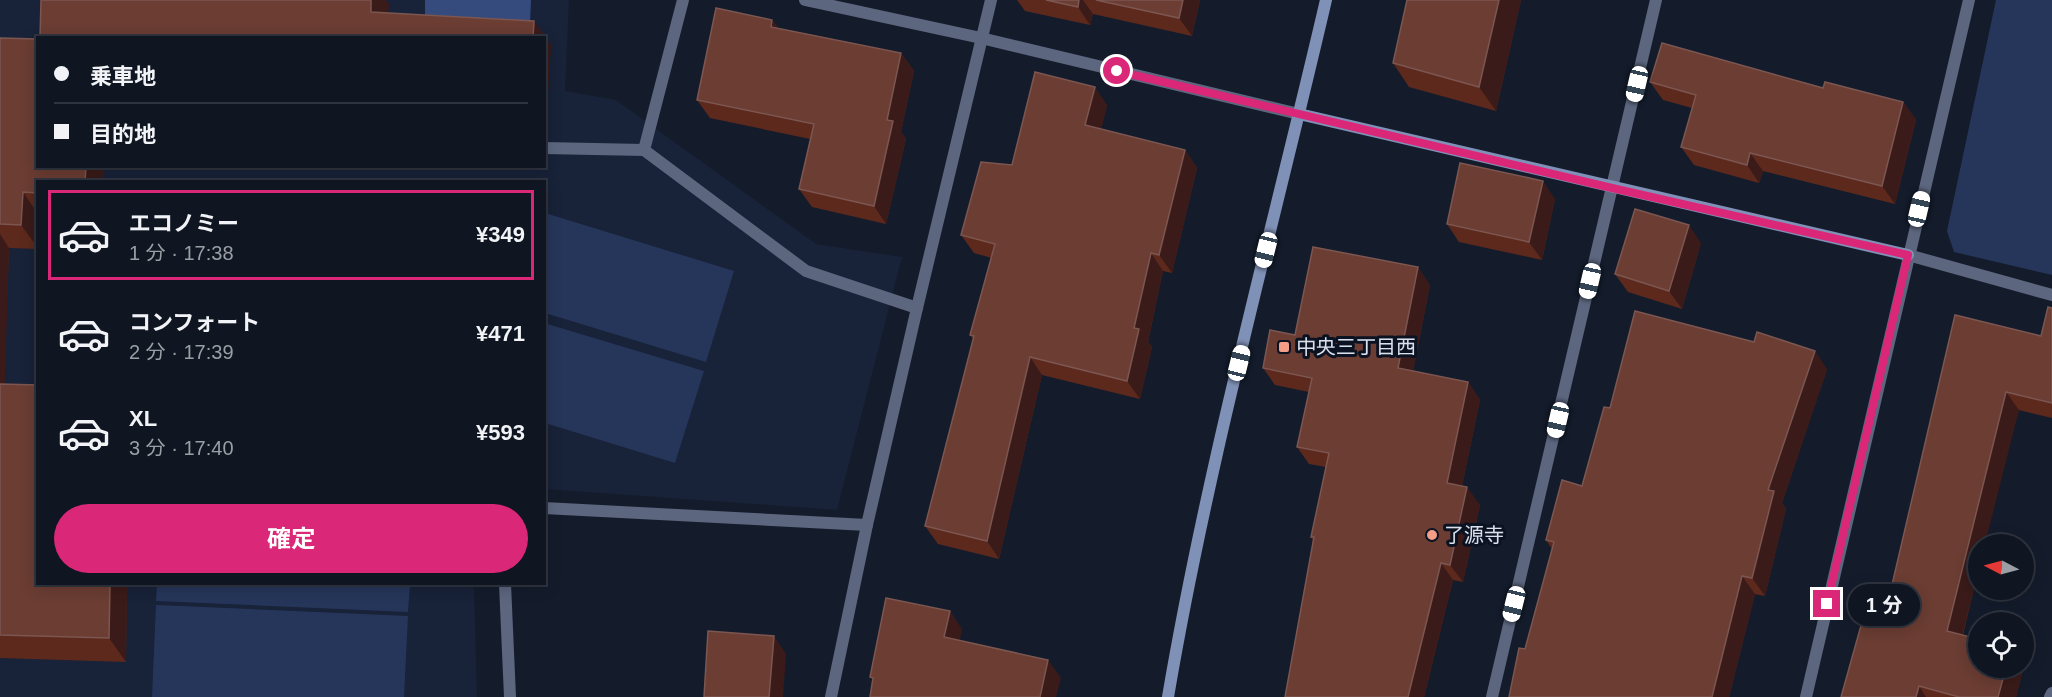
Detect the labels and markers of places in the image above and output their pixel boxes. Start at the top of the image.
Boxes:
place label: 中央三丁目西 [1296,336,1416,358]
marker: 中央三丁目西 [1277,340,1291,354]
place label: 了源寺 [1444,524,1504,546]
marker: 了源寺 [1425,528,1439,542]

